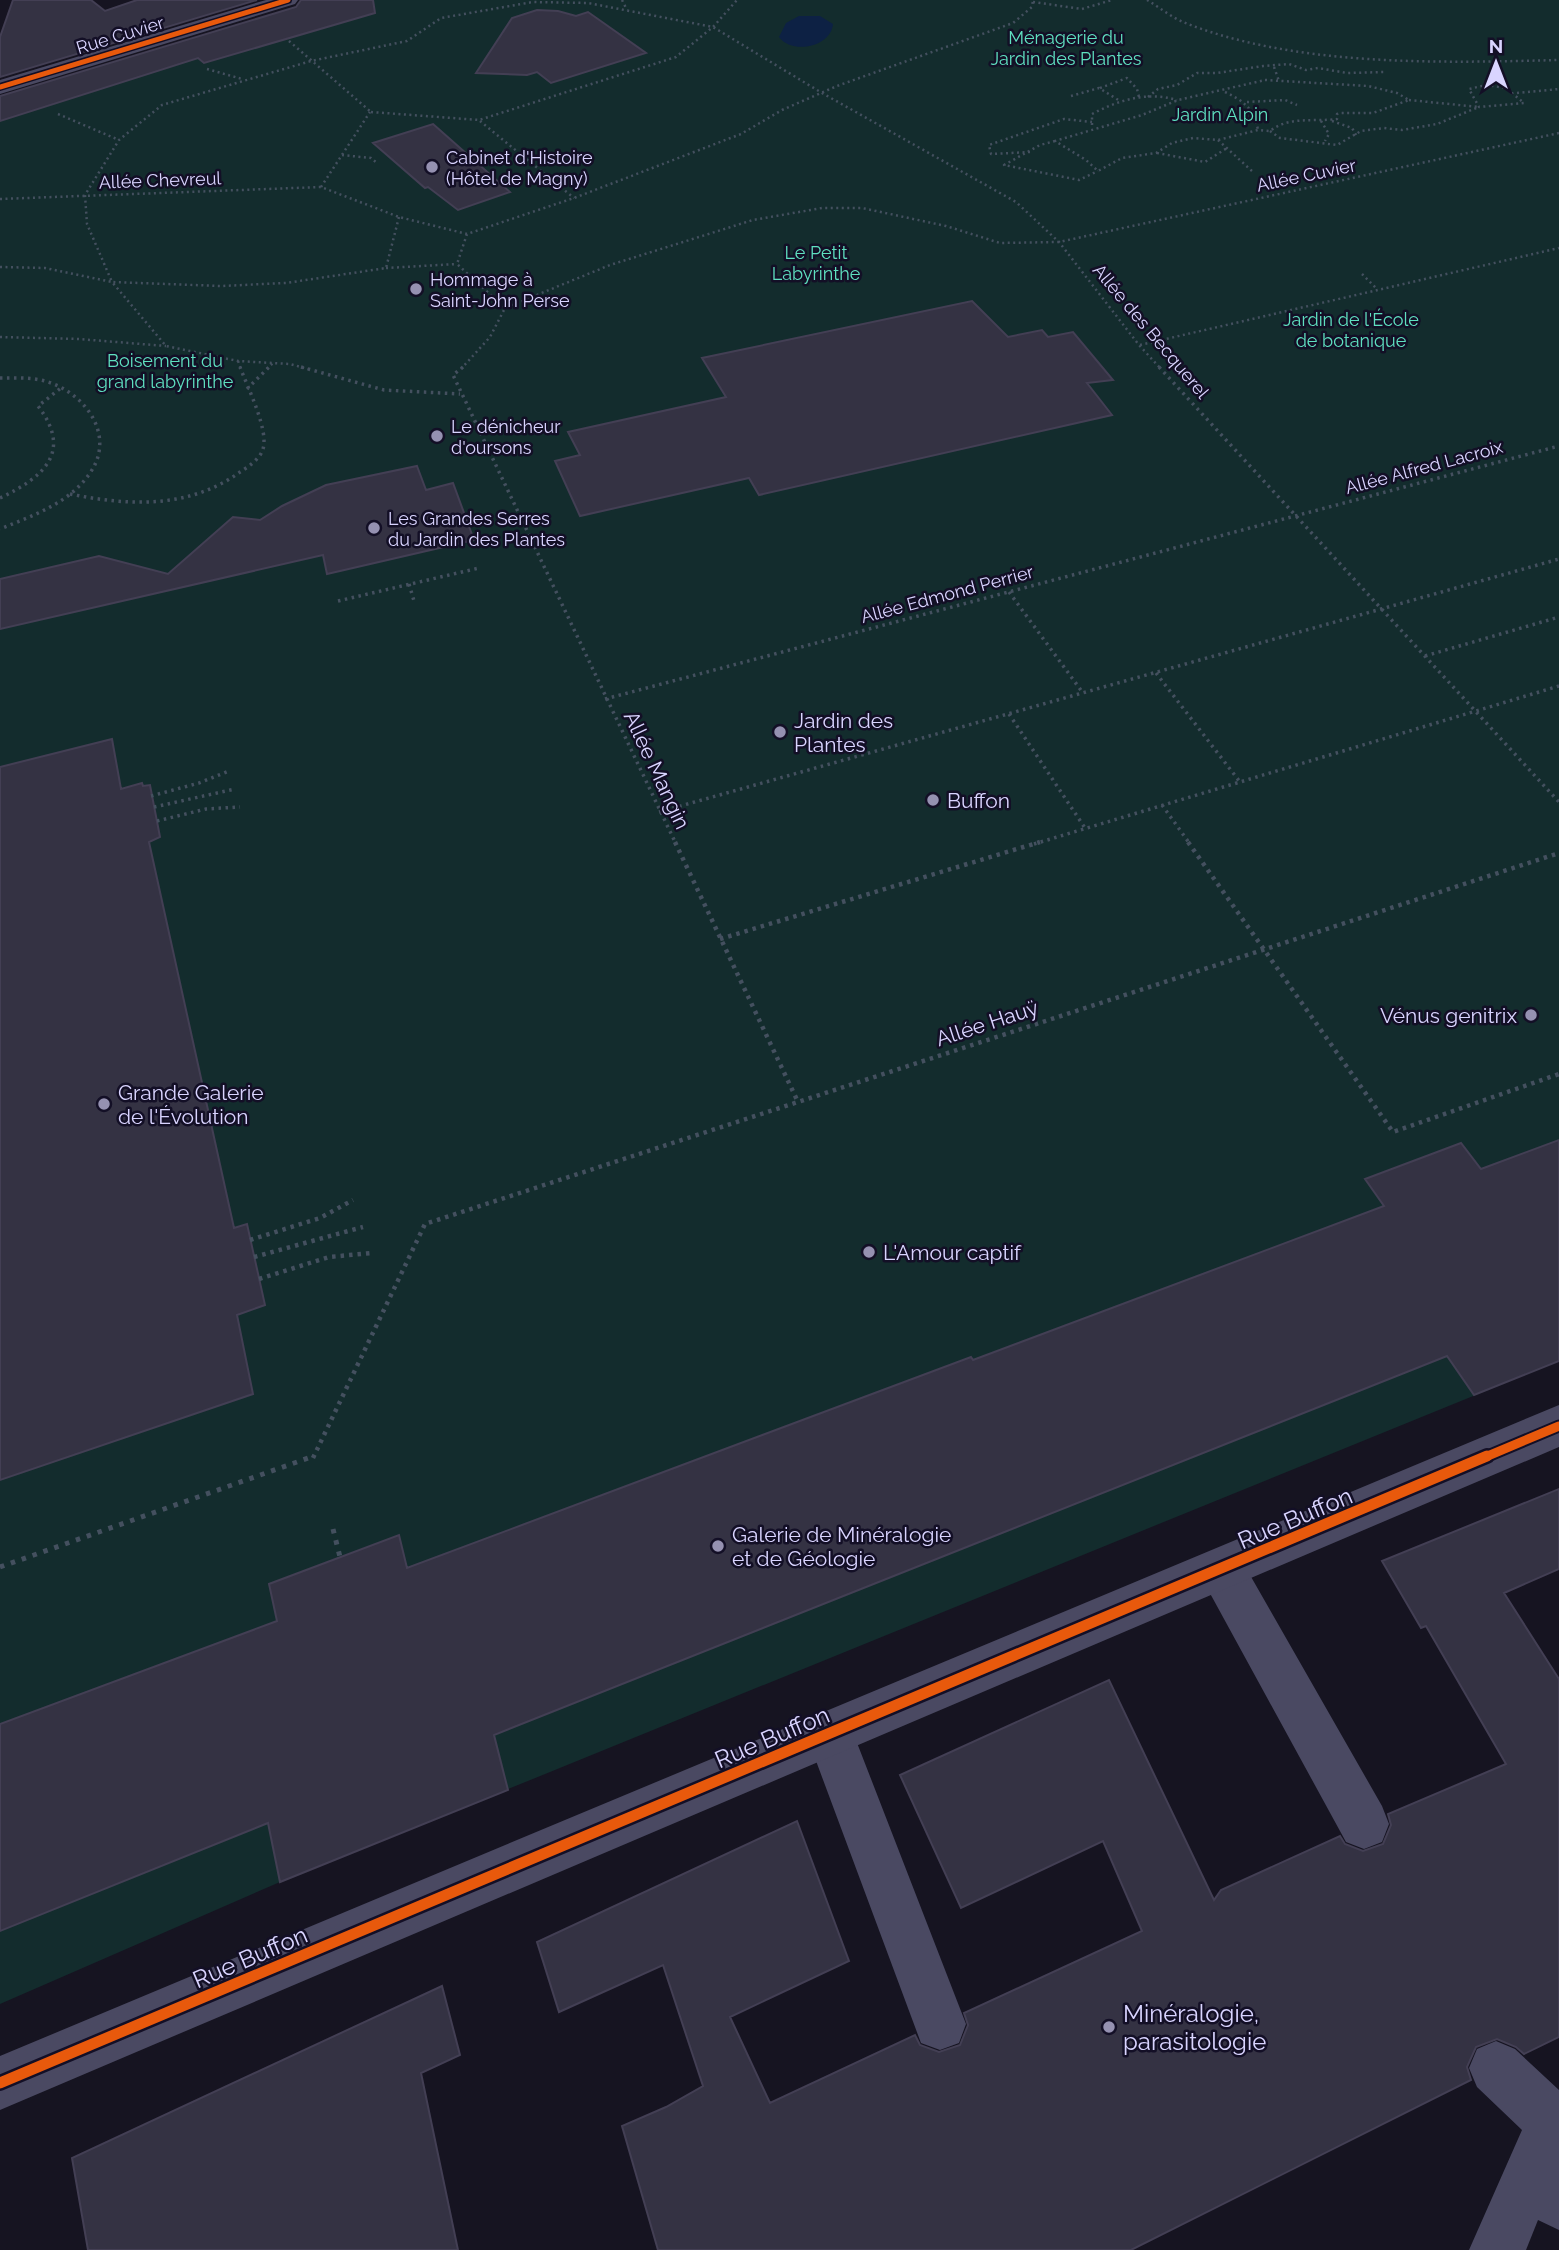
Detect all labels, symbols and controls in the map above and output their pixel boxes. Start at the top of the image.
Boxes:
street label: Rue Cuvier [73,11,167,58]
park label: Ménagerie du Jardin des Plantes [990,27,1142,69]
north arrow [1461,28,1531,98]
text: N [1489,35,1503,57]
park label: Jardin Alpin [1172,104,1268,125]
place label: Cabinet d'Histoire (Hôtel de Magny) [446,147,593,189]
street label: Allée Cuvier [1254,154,1358,196]
marker: Cabinet d'Histoire (Hôtel de Magny) [424,159,440,175]
street label: Allée Chevreul [98,167,222,193]
park label: Le Petit Labyrinthe [772,242,861,284]
street label: Allée des Becquerel [1089,260,1213,403]
place label: Hommage à Saint-John Perse [430,269,570,311]
marker: Hommage à Saint-John Perse [408,281,424,297]
park label: Jardin de l'École de botanique [1283,308,1419,351]
park label: Boisement du grand labyrinthe [97,350,234,392]
place label: Le dénicheur d'oursons [451,416,561,458]
marker: Le dénicheur d'oursons [429,428,445,444]
street label: Allée Alfred Lacroix [1343,436,1505,498]
place label: Les Grandes Serres du Jardin des Plantes [388,508,565,550]
marker: Les Grandes Serres du Jardin des Plantes [366,520,382,536]
street label: Allée Edmond Perrier [858,561,1036,627]
street label: Allée Mangin [619,707,695,833]
place label: Jardin des Plantes [794,708,893,757]
marker: Jardin des Plantes [772,724,788,740]
place label: Buffon [947,788,1010,813]
marker: Buffon [925,792,941,808]
street label: Allée Hauÿ [933,995,1041,1051]
place label: Vénus genitrix [1380,1003,1517,1028]
marker: Vénus genitrix [1523,1007,1539,1023]
place label: Grande Galerie de l'Évolution [118,1080,264,1129]
marker: Grande Galerie de l'Évolution [96,1096,112,1112]
place label: L'Amour captif [883,1240,1022,1265]
marker: L'Amour captif [861,1244,877,1260]
street label: Rue Buffon [1233,1481,1357,1555]
place label: Galerie de Minéralogie et de Géologie [732,1522,951,1571]
marker: Galerie de Minéralogie et de Géologie [710,1538,726,1554]
street label: Rue Buffon [710,1700,834,1774]
street label: Rue Buffon [188,1920,312,1994]
place label: Minéralogie, parasitologie [1123,1999,1266,2056]
marker: Minéralogie, parasitologie [1101,2019,1117,2035]

